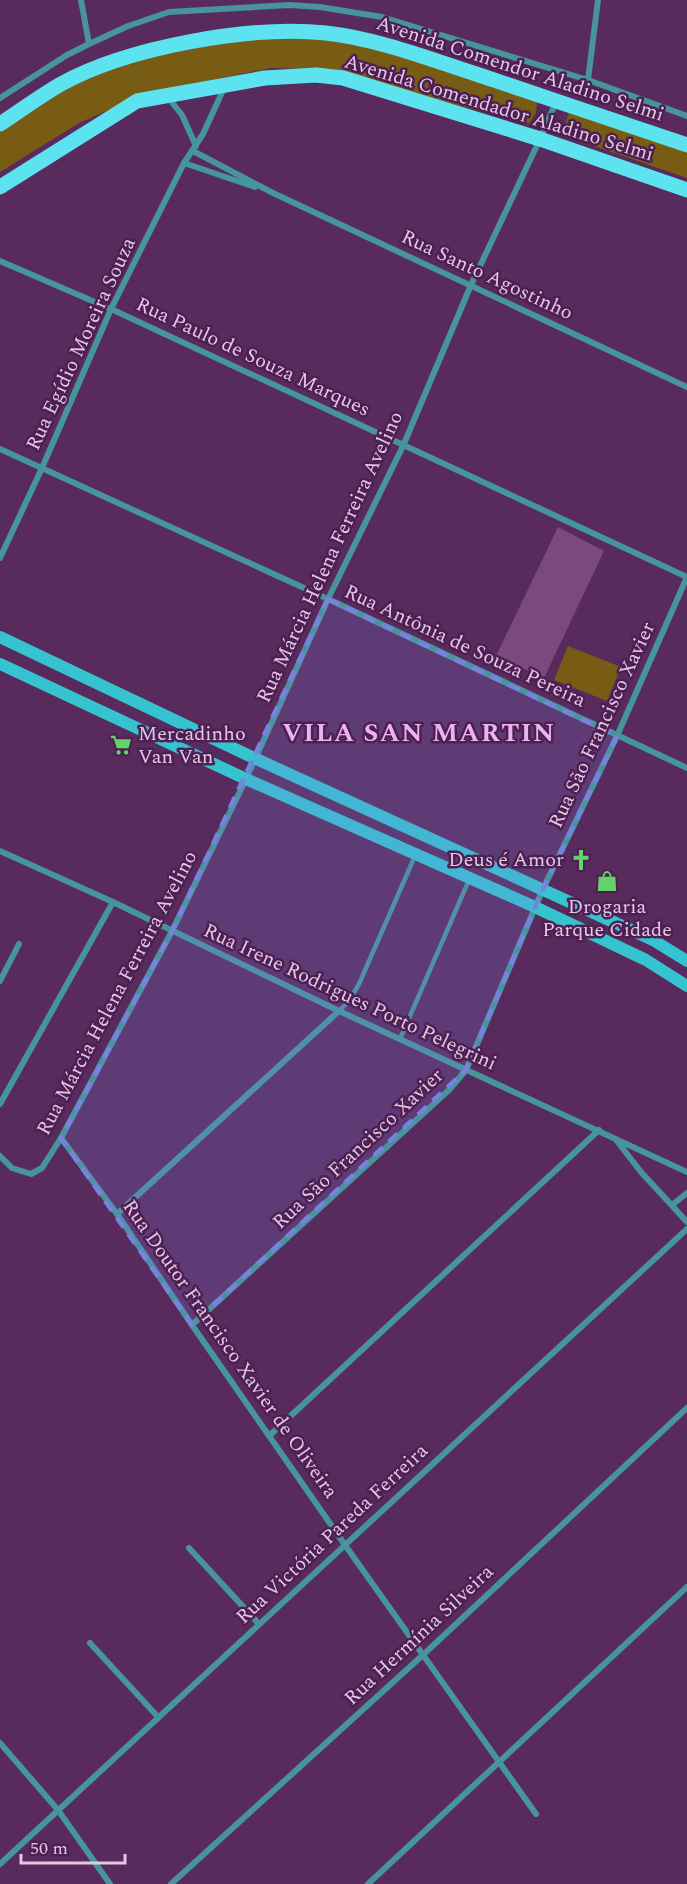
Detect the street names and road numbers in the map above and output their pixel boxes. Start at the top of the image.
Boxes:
street label: Avenida Comendor Aladino Selmi [372,8,668,130]
street label: Avenida Comendador Aladino Selmi [341,47,657,169]
street label: Rua Santo Agostinho [396,222,578,328]
street label: Rua Egídio Moreira Souza [18,232,144,455]
street label: Rua Paulo de Souza Marques [131,289,375,425]
street label: Rua Márcia Helena Ferreira Avelino [249,406,411,708]
street label: Rua Antônia de Souza Pereira [339,577,591,715]
street label: Rua São Francisco Xavier [541,617,663,833]
street label: Rua Márcia Helena Ferreira Avelino [29,845,205,1141]
street label: Rua Irene Rodrigues Porto Pelegrini [199,916,501,1078]
street label: Rua São Francisco Xavier [266,1061,450,1237]
street label: Rua Doutor Francisco Xavier de Oliveira [115,1193,345,1505]
street label: Rua Victória Pareda Ferreira [229,1436,435,1631]
street label: Rua Hermínia Silveira [337,1557,501,1713]

